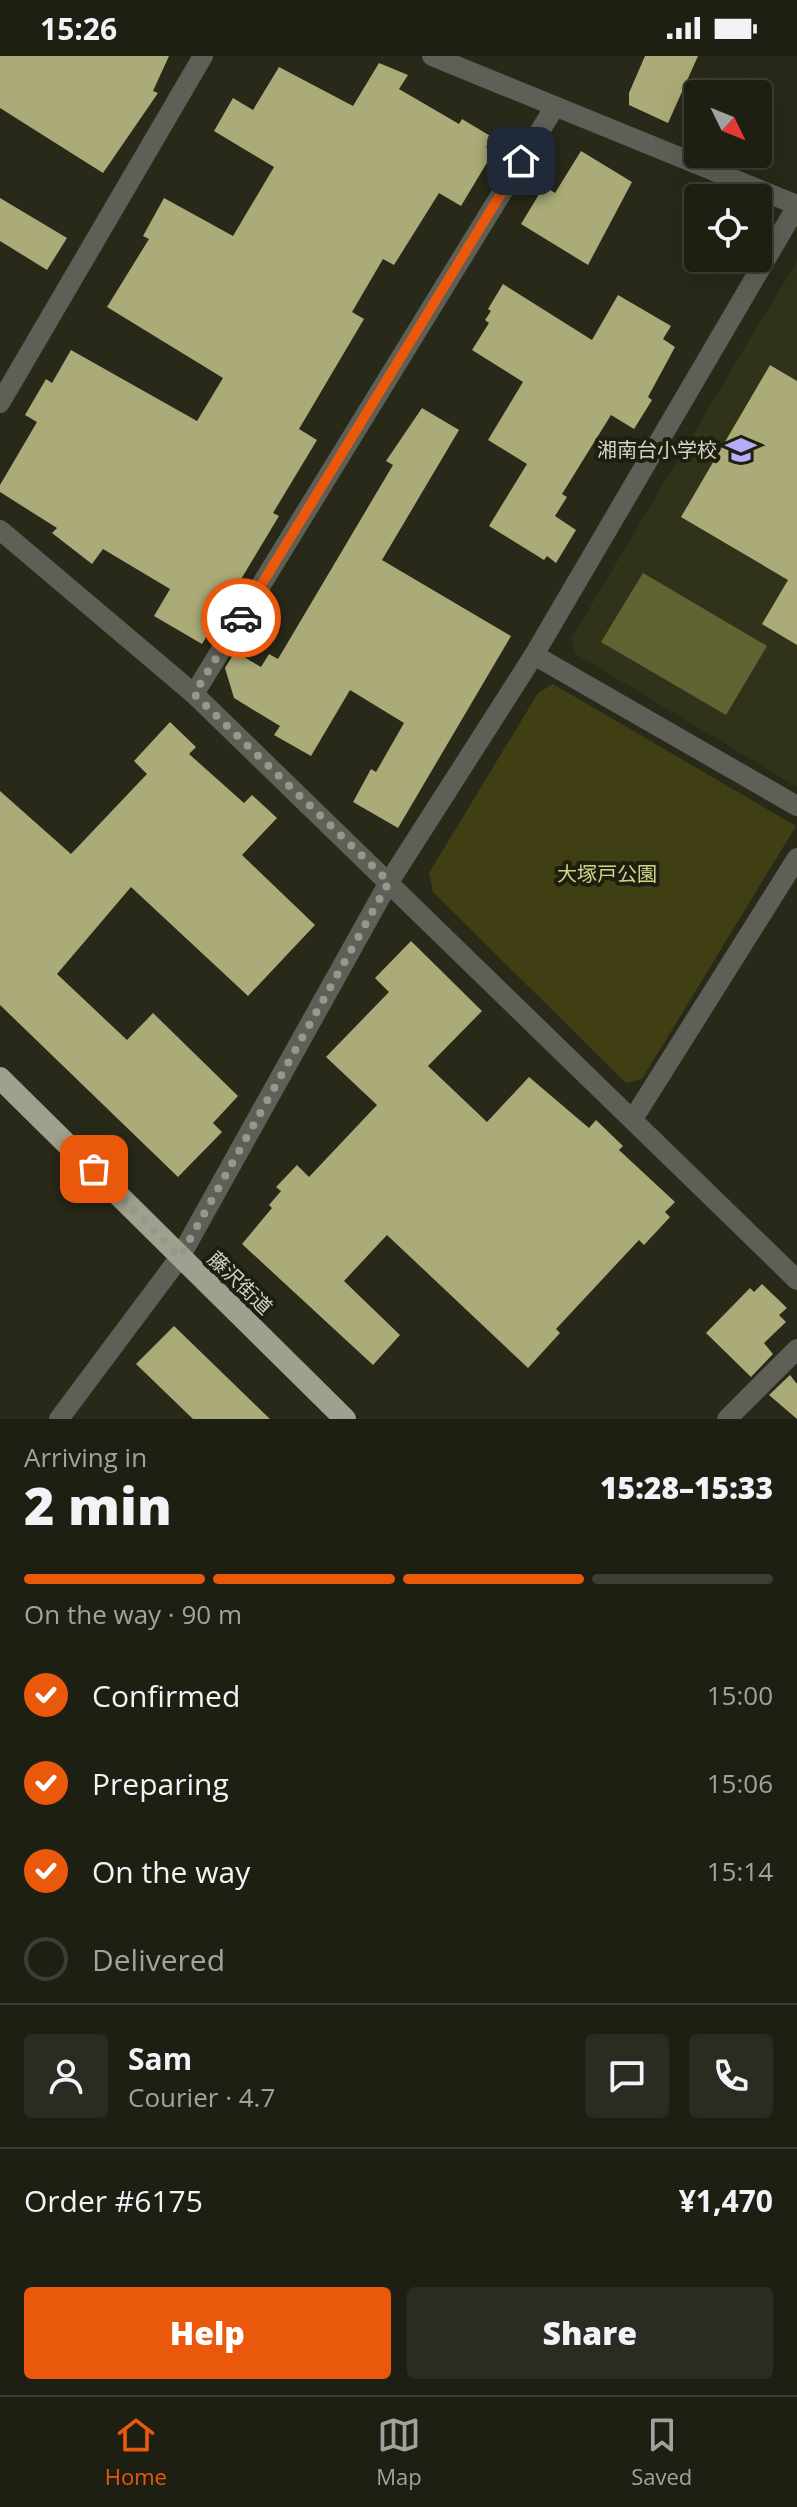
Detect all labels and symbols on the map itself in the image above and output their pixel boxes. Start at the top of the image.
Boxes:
north arrow [684,80,772,168]
pin [487,127,555,195]
school or university icon: 湘南台小学校 [724,433,758,467]
place label: 湘南台小学校 [597,436,717,463]
courier [201,578,281,658]
park label: 大塚戸公園 [557,860,657,887]
pin [60,1135,128,1203]
street label: 藤沢街道 [202,1245,278,1320]

